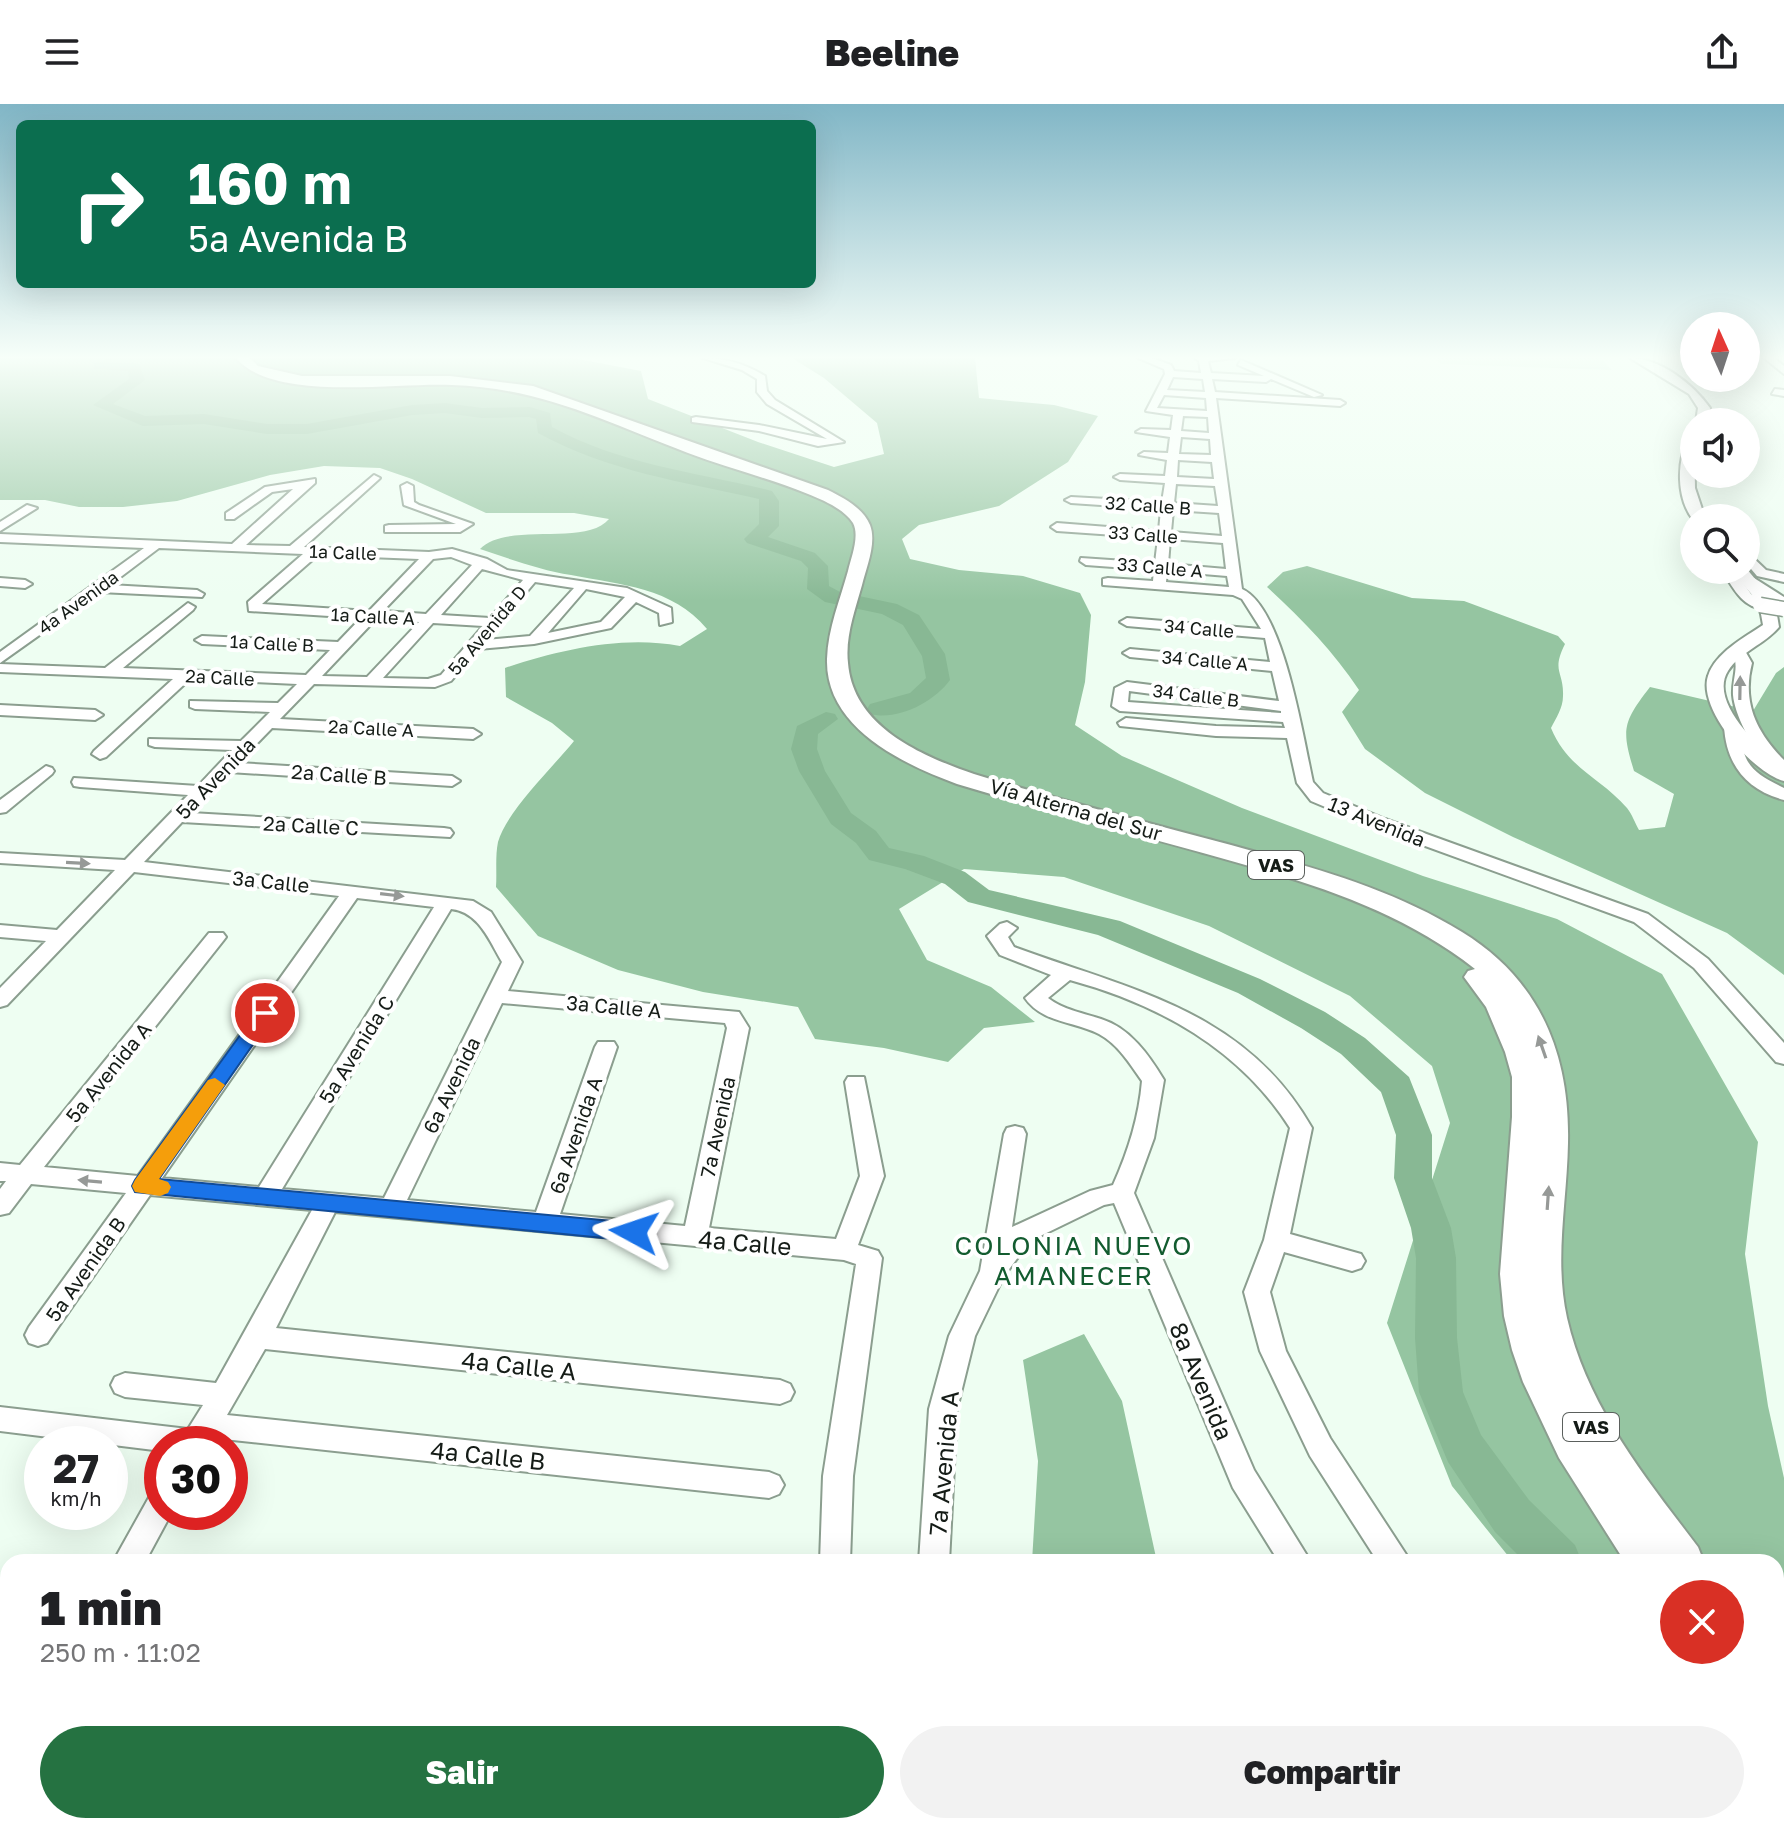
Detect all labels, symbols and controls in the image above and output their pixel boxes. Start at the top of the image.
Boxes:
icon: menu [40,30,84,74]
icon: share [1700,30,1744,74]
text: Beeline [825,31,959,74]
text: 160 m [188,149,352,216]
icon: right [56,152,160,256]
text: 5a Avenida B [188,217,408,260]
north arrow [1680,312,1760,392]
map controls [1680,312,1760,584]
button: sound [1680,408,1760,488]
street label: 32 Calle B [1104,491,1192,519]
button: search [1680,504,1760,584]
street label: 33 Calle [1107,521,1179,547]
street label: 1a Calle [309,540,377,564]
street label: 33 Calle A [1116,552,1204,582]
street label: 4a Avenida [34,565,122,639]
street label: 5a Avenida D [443,581,531,679]
street label: 1a Calle A [330,603,416,629]
street label: 34 Calle [1163,614,1235,642]
street label: 1a Calle B [229,630,315,656]
street label: 34 Calle A [1161,645,1249,675]
street label: 2a Calle [185,664,255,690]
one-way arrow [1734,675,1746,701]
street label: 34 Calle B [1152,679,1240,711]
street label: 2a Calle A [328,715,414,741]
street label: 5a Avenida [170,732,260,824]
street label: 2a Calle B [291,759,387,789]
street label: Vía Alterna del Sur [987,773,1165,845]
street label: 13 Avenida [1325,791,1429,851]
street label: 2a Calle C [263,811,359,839]
road number: VAS [1248,851,1304,879]
one-way arrow [66,857,91,870]
street label: 3a Calle [231,865,311,897]
one-way arrow [380,889,405,902]
pin [231,979,299,1047]
street label: 3a Calle A [565,990,663,1022]
icon: arrive [243,991,287,1035]
street label: 5a Avenida C [313,991,399,1107]
street label: 5a Avenida A [60,1017,156,1127]
street label: 6a Avenida [417,1033,485,1137]
one-way arrow [1536,1035,1548,1059]
street label: 6a Avenida A [544,1073,606,1197]
street label: 7a Avenida [695,1074,739,1180]
one-way arrow [77,1174,102,1187]
one-way arrow [1542,1185,1555,1210]
position arrow [592,1190,676,1274]
street label: 5a Avenida B [40,1212,130,1326]
street label: 4a Calle [697,1223,793,1261]
district label: COLONIA NUEVO AMANECER [955,1230,1193,1291]
street label: 8a Avenida [1164,1318,1240,1444]
street label: 4a Calle A [460,1345,578,1385]
street label: 7a Avenida A [922,1389,964,1537]
road number: VAS [1563,1413,1619,1441]
speed limit sign: 30 [144,1426,248,1530]
street label: 4a Calle B [429,1435,547,1475]
text: 27 [53,1444,99,1492]
text: km/h [51,1486,101,1510]
text: 1 min [40,1578,162,1636]
button: close [1660,1580,1744,1664]
text: 250 m · 11:02 [40,1637,201,1668]
button: Salir [40,1726,884,1818]
button: Compartir [900,1726,1744,1818]

